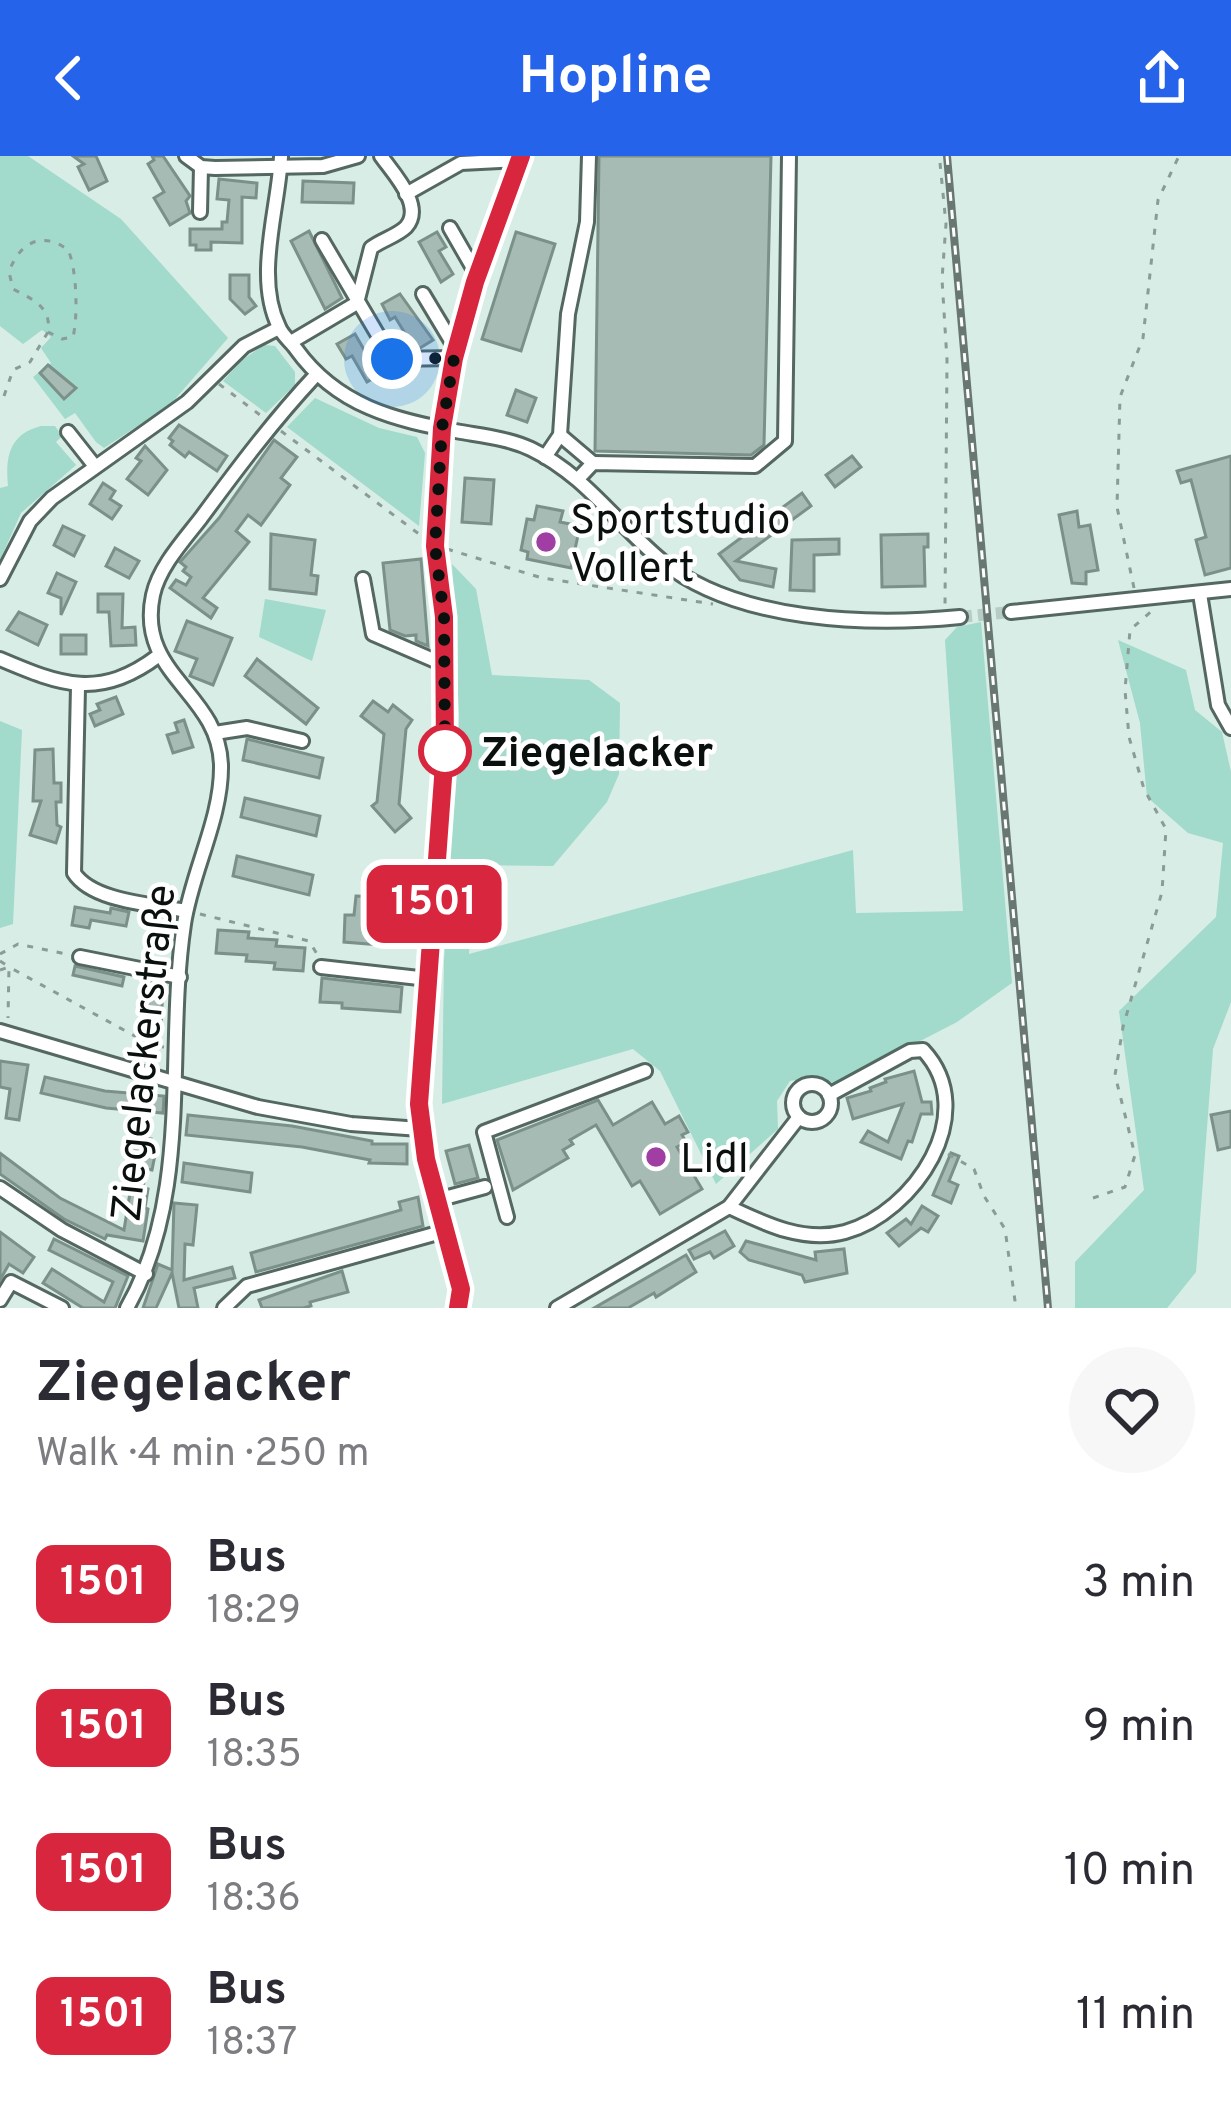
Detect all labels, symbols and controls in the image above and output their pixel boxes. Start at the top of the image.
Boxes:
text: Hopline [519,44,712,113]
icon: back [36,45,102,111]
icon: share [1129,45,1195,111]
your location [362,329,422,389]
place label: Sportstudio Vollert [570,496,791,597]
marker: Sportstudio Vollert [533,529,559,555]
marker: Ziegelacker [420,726,470,776]
place label: Ziegelacker [481,729,713,782]
line badge: 1501 [350,865,518,943]
text: 1501 [391,877,477,930]
street label: Ziegelackerstraße [102,882,191,1225]
place label: Lidl [680,1135,749,1188]
marker: Lidl [643,1144,669,1170]
button: heart [1069,1347,1195,1473]
text: Ziegelacker [36,1350,351,1422]
text: Walk · 4 min · 250 m [36,1431,369,1480]
text: Bus [207,1531,287,1588]
text: 3 min [1082,1556,1195,1613]
text: 1501 [60,1557,147,1610]
text: 18:29 [207,1588,301,1637]
text: Bus [207,1675,287,1732]
text: 9 min [1083,1700,1195,1757]
text: 1501 [60,1701,147,1754]
text: 18:35 [207,1732,302,1781]
text: Bus [207,1819,287,1876]
text: 10 min [1064,1844,1195,1901]
text: 1501 [60,1845,147,1898]
text: 18:36 [207,1876,301,1925]
text: Bus [207,1963,287,2020]
text: 11 min [1076,1988,1195,2045]
text: 1501 [60,1989,147,2042]
text: 18:37 [207,2020,297,2069]

